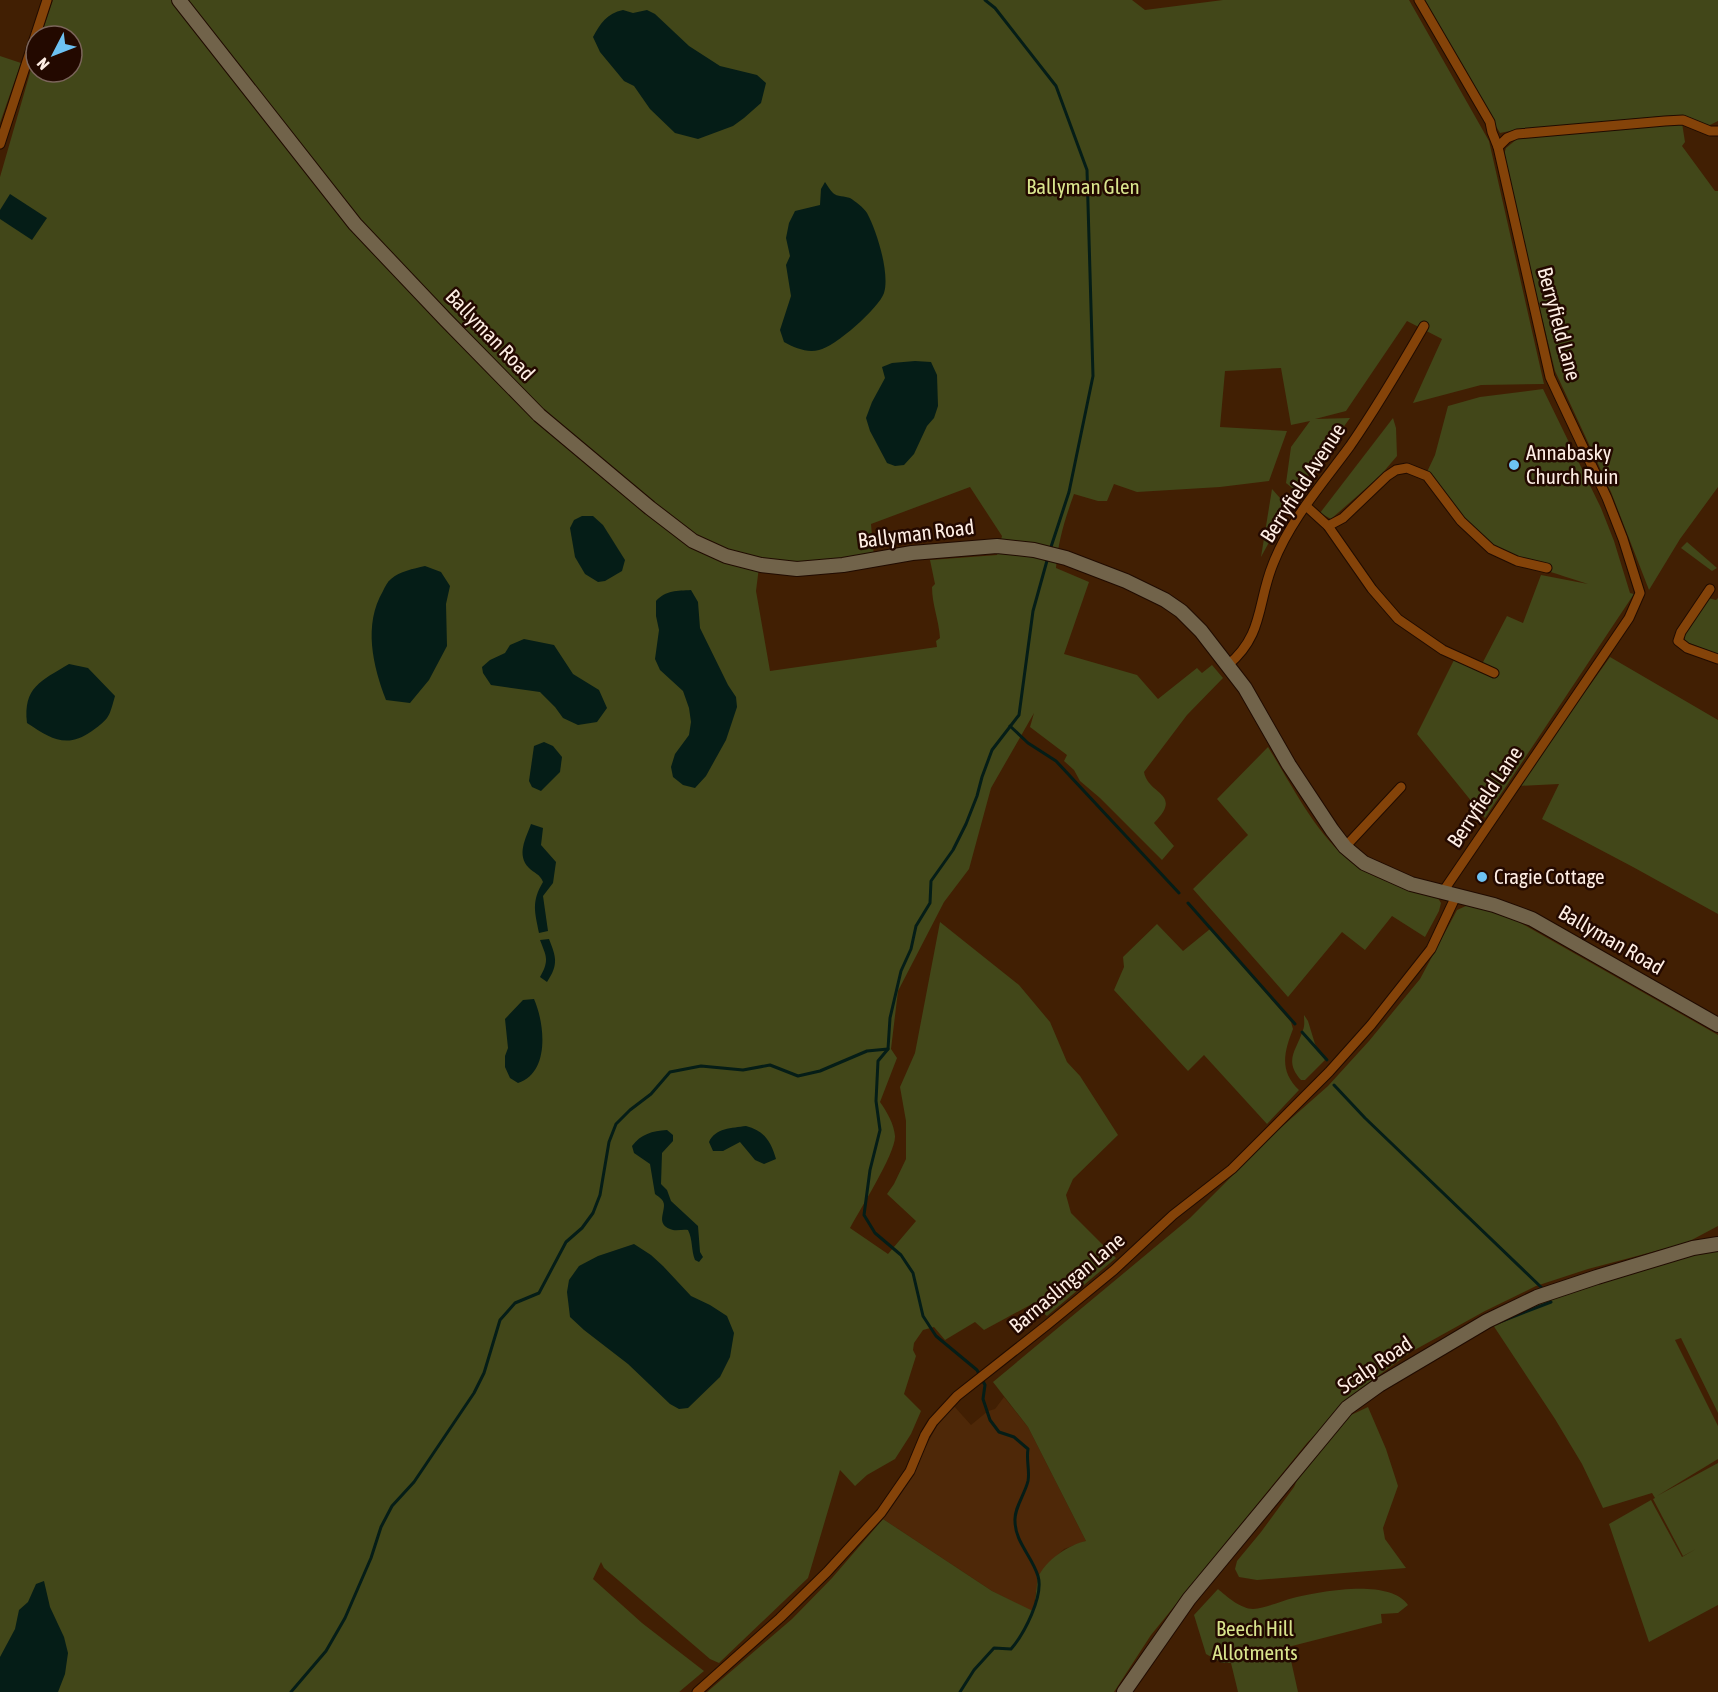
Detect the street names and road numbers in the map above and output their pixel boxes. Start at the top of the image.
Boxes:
street label: Berryfield Lane [1533,264,1587,383]
street label: Ballyman Road [441,284,540,385]
street label: Berryfield Avenue [1255,418,1350,546]
street label: Ballyman Road [856,514,976,552]
street label: Berryfield Lane [1442,741,1527,851]
street label: Ballyman Road [1555,899,1668,979]
street label: Barnaslingan Lane [1004,1227,1129,1337]
street label: Scalp Road [1333,1331,1416,1398]

